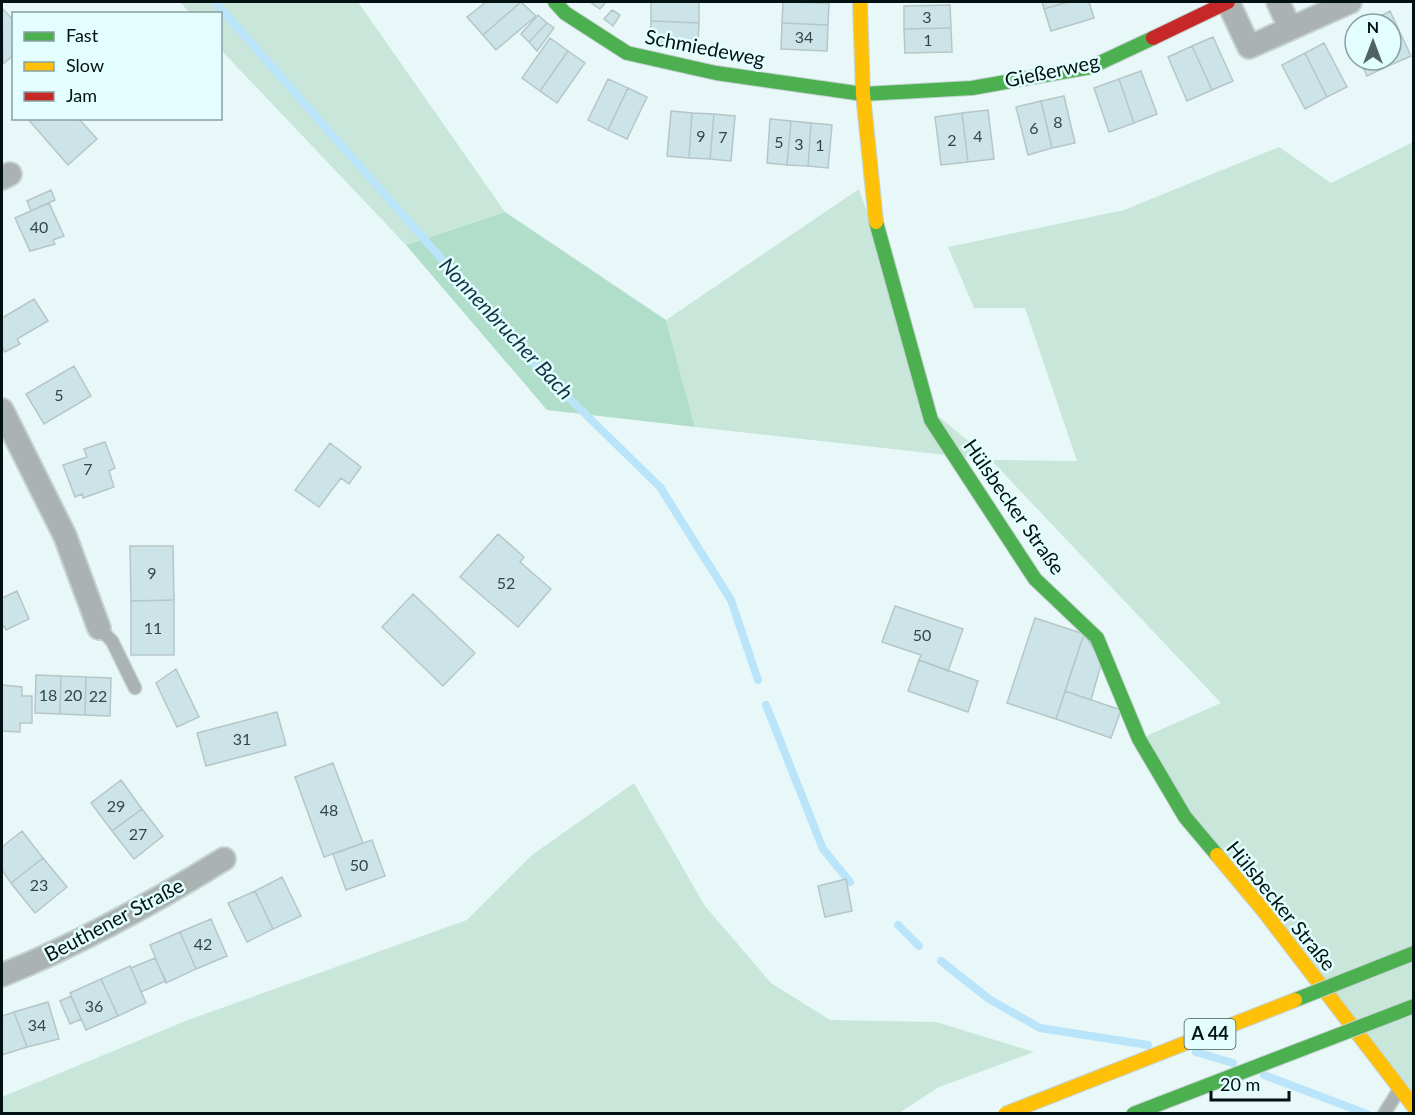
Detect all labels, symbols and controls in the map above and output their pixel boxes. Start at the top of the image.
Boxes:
house number: 3 [922,7,932,26]
legend [12,12,222,120]
north arrow [1343,12,1403,72]
text: N [1367,17,1379,36]
text: Fast [66,24,99,46]
street label: Schmiedeweg [643,24,767,70]
house number: 34 [795,27,813,46]
house number: 1 [923,30,933,49]
street label: Gießerweg [1002,48,1101,92]
text: Slow [66,54,104,76]
text: Jam [66,84,97,106]
house number: 8 [1053,112,1063,131]
house number: 6 [1029,118,1039,137]
house number: 9 [696,126,706,145]
house number: 4 [973,126,983,145]
house number: 7 [718,127,728,146]
house number: 2 [947,130,957,149]
house number: 5 [774,132,784,151]
house number: 3 [794,134,804,153]
house number: 1 [815,135,825,154]
house number: 40 [30,217,48,236]
water label: Nonnenbrucher Bach [435,252,579,404]
house number: 5 [54,385,64,404]
street label: Hülsbecker Straße [959,434,1070,579]
house number: 7 [83,459,93,478]
house number: 9 [147,563,157,582]
house number: 52 [497,573,515,592]
house number: 11 [144,618,162,637]
house number: 50 [913,625,931,644]
house number: 18 [39,685,57,704]
house number: 20 [64,685,82,704]
house number: 22 [89,686,107,705]
house number: 31 [233,729,251,748]
house number: 29 [107,796,125,815]
house number: 48 [320,800,338,819]
house number: 27 [129,824,147,843]
street label: Hülsbecker Straße [1222,836,1341,975]
house number: 50 [350,855,368,874]
street label: Beuthener Straße [40,872,187,966]
house number: 23 [30,875,48,894]
house number: 42 [194,934,212,953]
house number: 36 [85,996,103,1015]
house number: 34 [28,1015,46,1034]
road number: A 44 [1184,1019,1236,1049]
scale bar [1211,1064,1289,1102]
text: 20 m [1220,1073,1260,1095]

